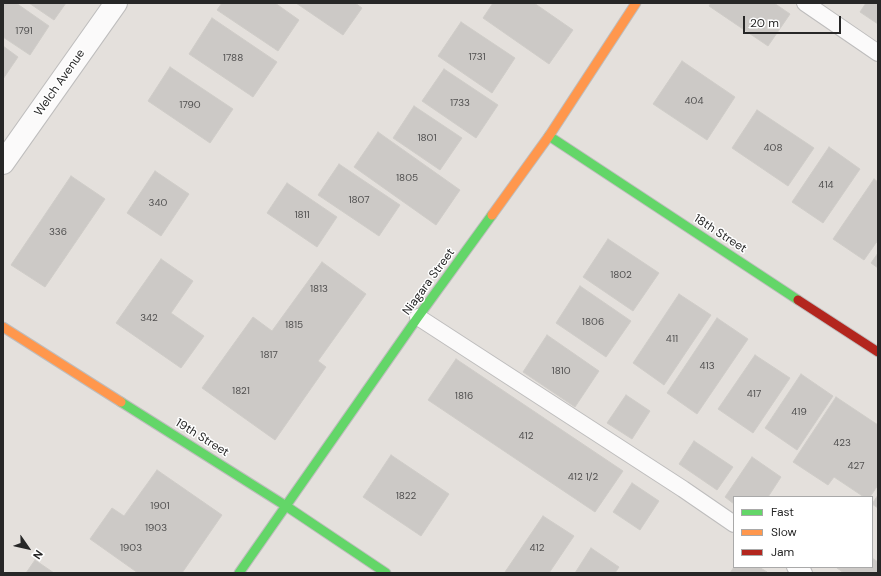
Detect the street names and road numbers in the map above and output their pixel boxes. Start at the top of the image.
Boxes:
street label: Welch Avenue [32,47,88,119]
street label: 18th Street [691,212,749,256]
street label: Niagara Street [400,246,458,318]
street label: 19th Street [173,416,231,460]

